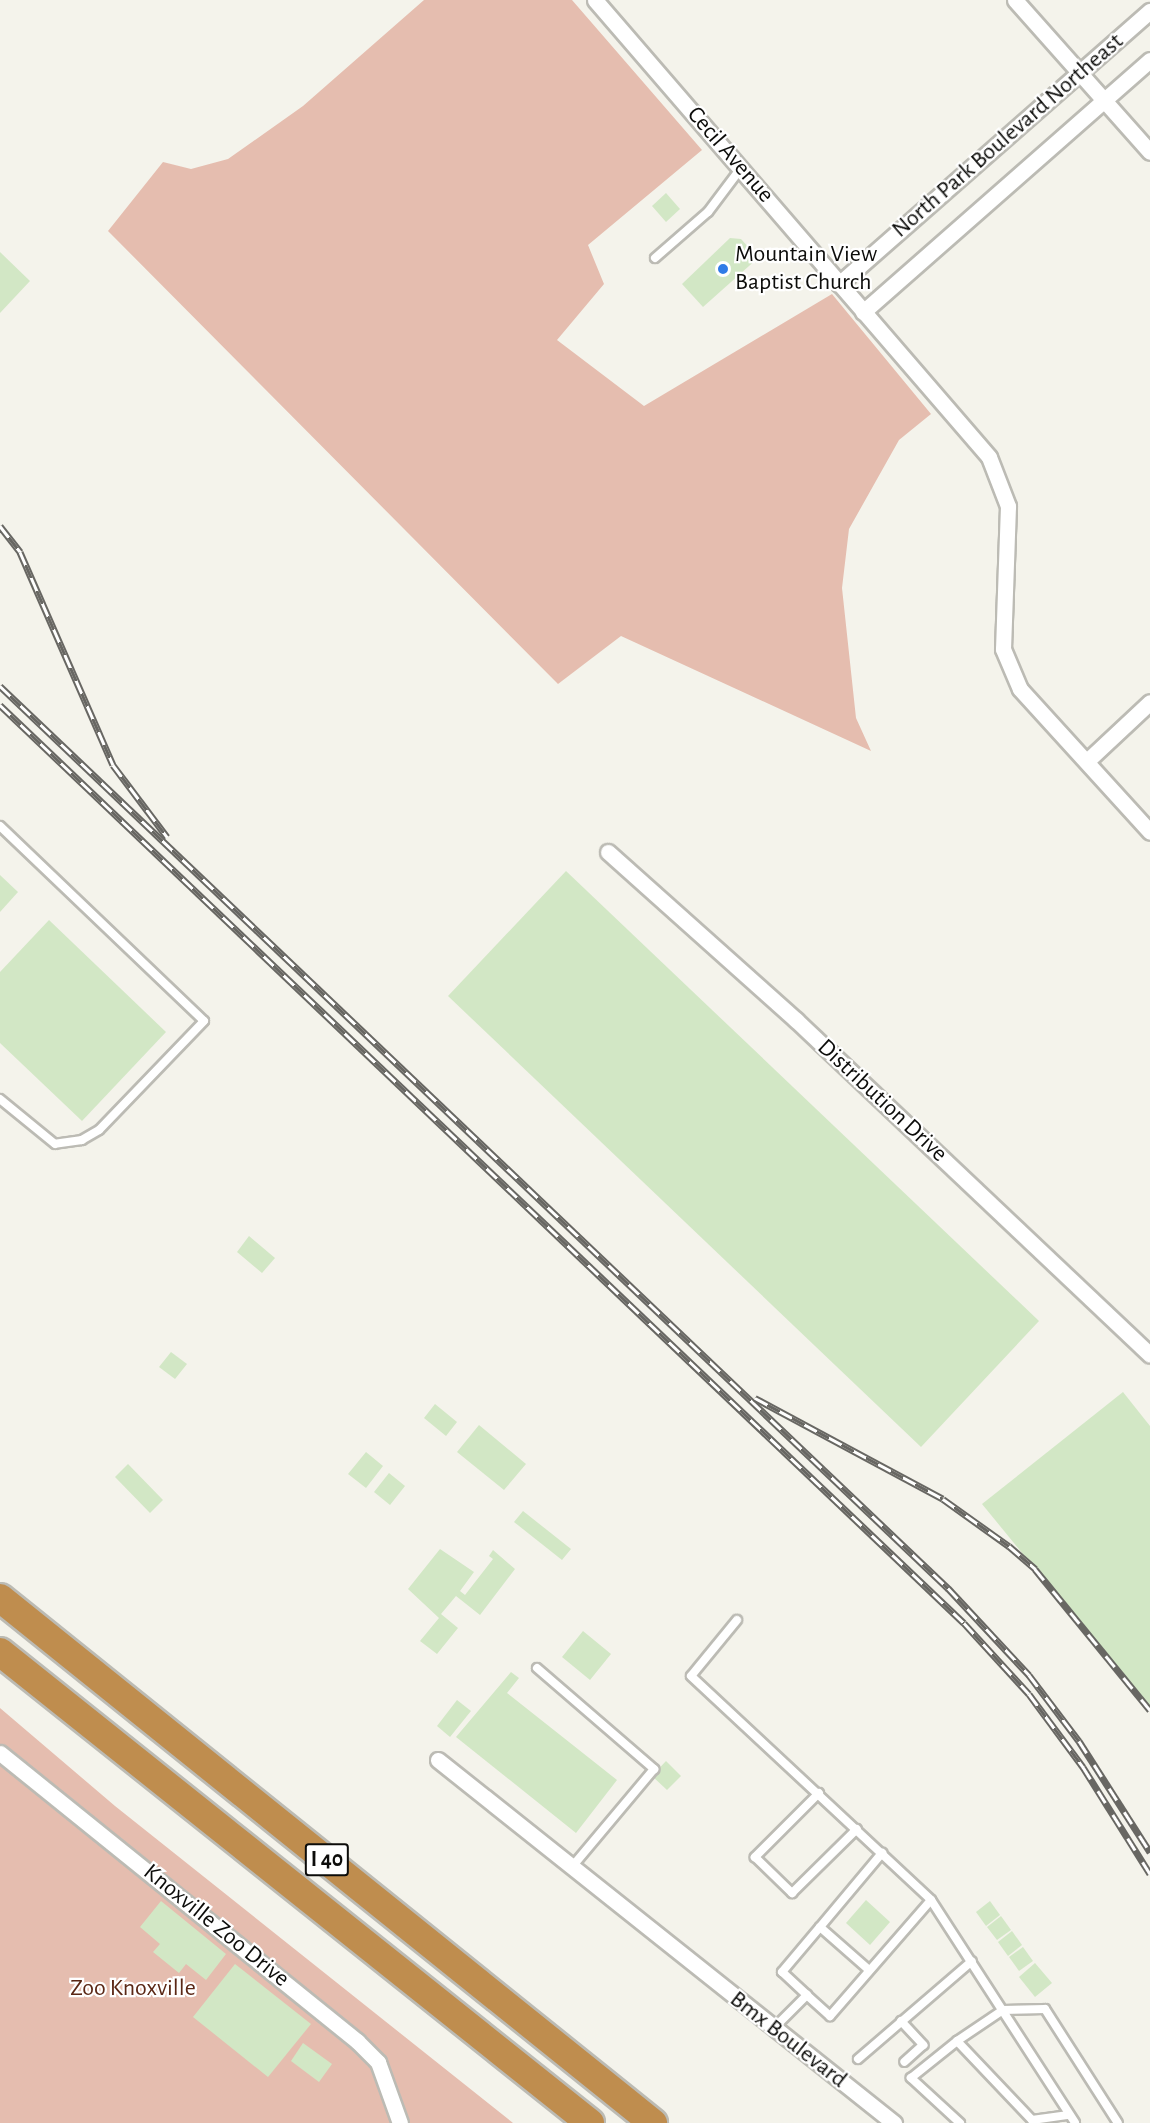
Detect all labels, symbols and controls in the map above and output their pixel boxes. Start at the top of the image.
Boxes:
street label: North Park Boulevard Northeast [886,28,1130,244]
street label: Cecil Avenue [680,101,780,209]
place label: Mountain View Baptist Church [735,241,877,297]
marker: Mountain View Baptist Church [716,262,730,276]
street label: Distribution Drive [811,1033,953,1169]
road number: I 40 [304,1841,350,1879]
street label: Knoxville Zoo Drive [137,1858,295,1994]
park label: Zoo Knoxville [70,1975,196,2003]
street label: Bmx Boulevard [724,1985,852,2095]

